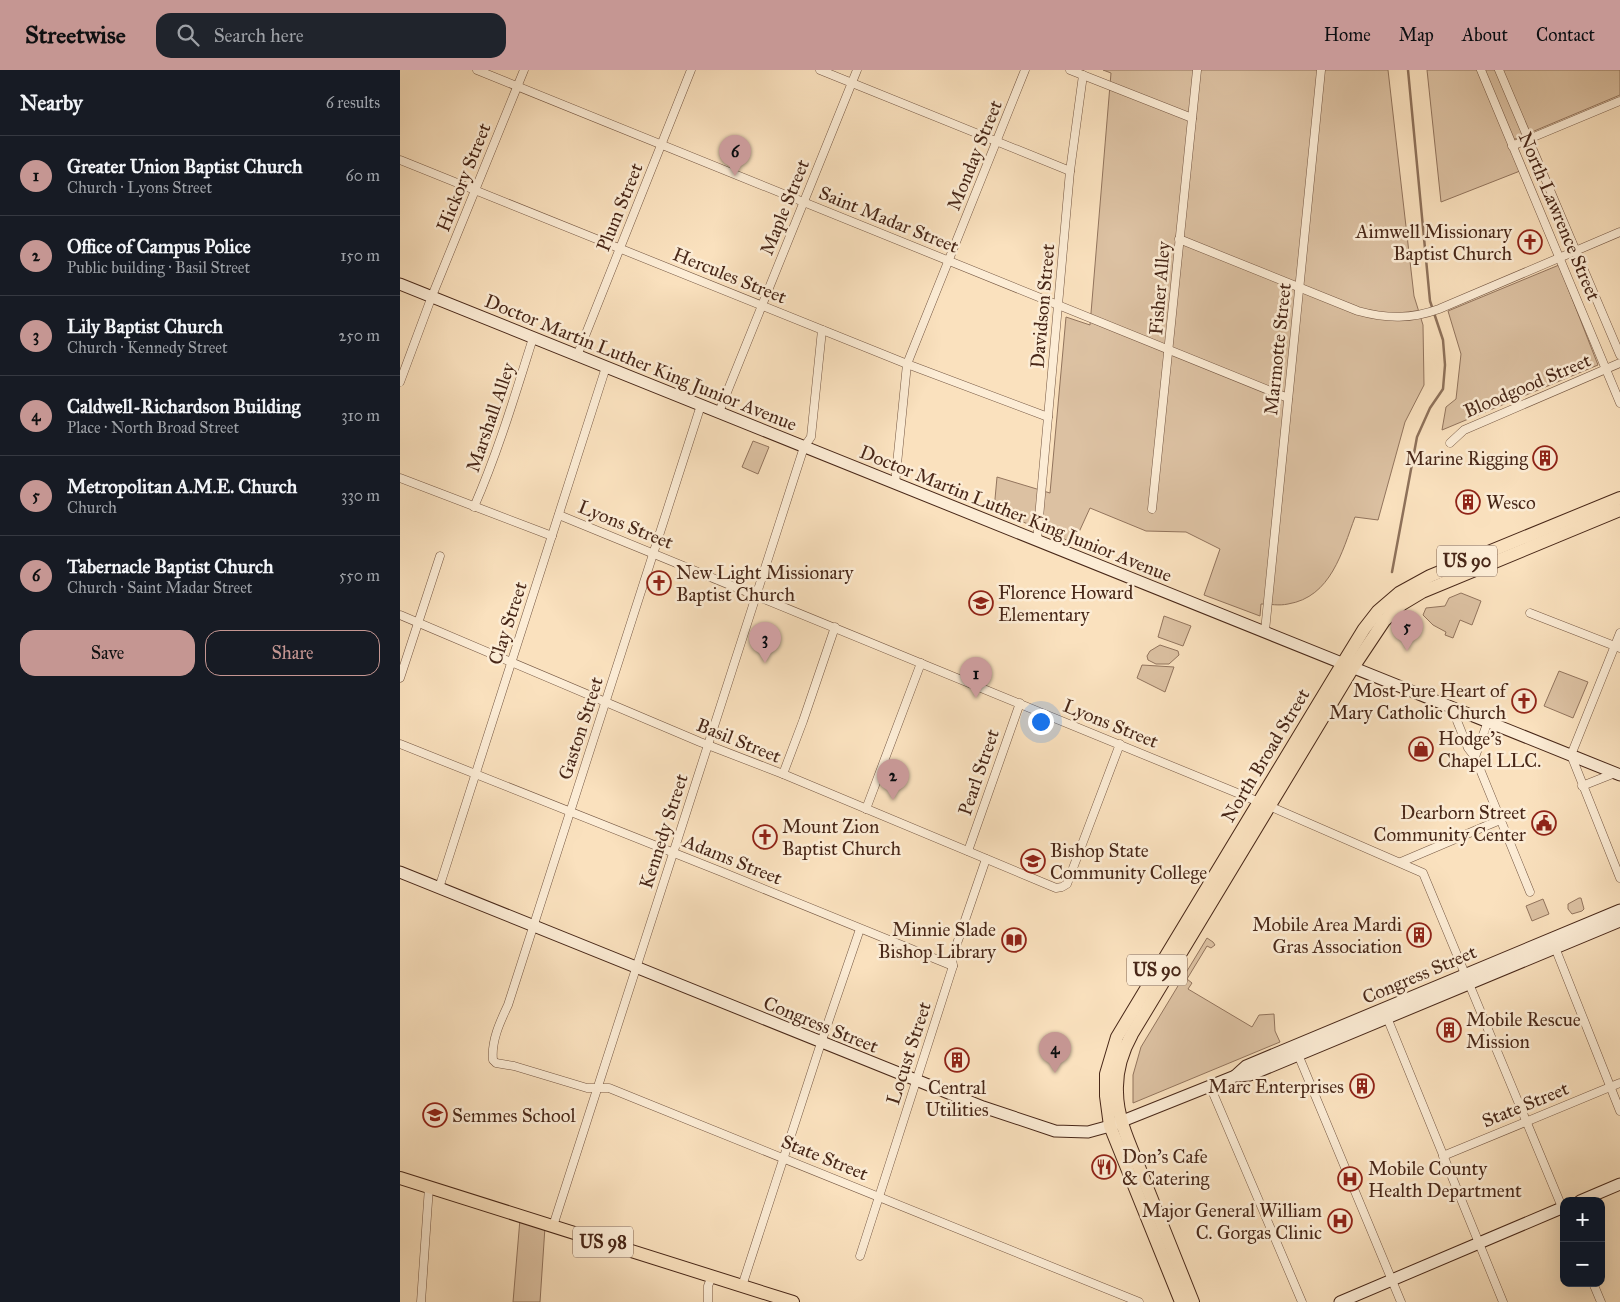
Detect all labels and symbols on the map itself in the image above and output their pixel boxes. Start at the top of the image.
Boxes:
street label: Monday Street [942,96,1007,214]
street label: Hickory Street [431,119,496,235]
street label: North Lawrence Street [1514,129,1606,304]
pin: 6 [719,135,751,176]
street label: Maple Street [755,156,814,258]
street label: Plum Street [591,159,648,255]
street label: Saint Madar Street [816,181,962,258]
place label: Aimwell Missionary Baptist Church [1355,220,1513,265]
church icon: Aimwell Missionary Baptist Church [1517,229,1543,255]
street label: Fisher Alley [1144,239,1175,336]
street label: Hercules Street [670,242,790,309]
street label: Davidson Street [1026,243,1059,369]
street label: Marmotte Street [1259,281,1296,416]
street label: Doctor Martin Luther King Junior Avenue [481,289,800,437]
street label: Bloodgood Street [1460,348,1595,423]
street label: Marshall Alley [461,358,520,475]
street label: Doctor Martin Luther King Junior Avenue [856,440,1175,588]
building icon: Marine Rigging [1532,445,1558,471]
place label: Marine Rigging [1405,447,1528,471]
building icon: Wesco [1455,489,1481,515]
place label: Wesco [1486,491,1536,514]
street label: Lyons Street [575,495,677,554]
road number: US 90 [1437,546,1497,576]
place label: New Light Missionary Baptist Church [676,561,855,606]
church icon: New Light Missionary Baptist Church [646,570,672,596]
street label: Clay Street [483,578,532,668]
place label: Florence Howard Elementary [998,581,1134,626]
school or university icon: Florence Howard Elementary [968,590,994,616]
pin: 5 [1391,610,1423,651]
pin: 3 [749,622,781,663]
pin: 1 [960,657,992,698]
street label: Gaston Street [553,674,608,783]
place label: Most Pure Heart of Mary Catholic Church [1329,679,1509,724]
street label: North Broad Street [1216,684,1315,826]
church icon: Most Pure Heart of Mary Catholic Church [1511,688,1537,714]
street label: Lyons Street [1060,694,1162,753]
your location [1028,709,1054,735]
street label: Basil Street [693,713,785,768]
street label: Pearl Street [953,726,1004,818]
place label: Hodge's Chapel LLC. [1438,727,1541,772]
shop icon: Hodge's Chapel LLC. [1408,736,1434,762]
pin: 2 [877,759,909,800]
street label: Kennedy Street [634,771,693,891]
place label: Dearborn Street Community Center [1373,801,1527,846]
public building icon: Dearborn Street Community Center [1531,810,1557,836]
place label: Mount Zion Baptist Church [782,815,901,860]
church icon: Mount Zion Baptist Church [752,824,778,850]
street label: Adams Street [679,829,786,890]
place label: Bishop State Community College [1050,839,1207,885]
school or university icon: Bishop State Community College [1020,848,1046,874]
place label: Mobile Area Mardi Gras Association [1252,913,1402,958]
place label: Minnie Slade Bishop Library [878,918,997,963]
building icon: Mobile Area Mardi Gras Association [1406,922,1432,948]
library icon: Minnie Slade Bishop Library [1001,927,1027,953]
street label: Congress Street [1359,940,1480,1010]
road number: US 90 [1127,954,1187,986]
street label: Congress Street [760,991,882,1059]
street label: Locust Street [881,999,936,1108]
place label: Mobile Rescue Mission [1466,1008,1581,1053]
building icon: Mobile Rescue Mission [1436,1017,1462,1043]
pin: 4 [1039,1032,1071,1073]
building icon: Central Utilities [944,1047,970,1073]
building icon: Marc Enterprises [1349,1073,1375,1099]
place label: Marc Enterprises [1208,1075,1344,1098]
place label: Central Utilities [925,1076,989,1121]
street label: State Street [1478,1077,1572,1132]
school or university icon: Semmes School [422,1102,448,1128]
place label: Semmes School [452,1104,576,1127]
street label: State Street [778,1130,872,1185]
place label: Don's Cafe & Catering [1122,1145,1209,1191]
restaurant icon: Don's Cafe & Catering [1091,1154,1117,1180]
place label: Mobile County Health Department [1368,1157,1522,1202]
hospital icon: Mobile County Health Department [1337,1166,1363,1192]
place label: Major General William C. Gorgas Clinic [1142,1199,1322,1245]
hospital icon: Major General William C. Gorgas Clinic [1327,1208,1353,1234]
road number: US 98 [573,1226,633,1258]

